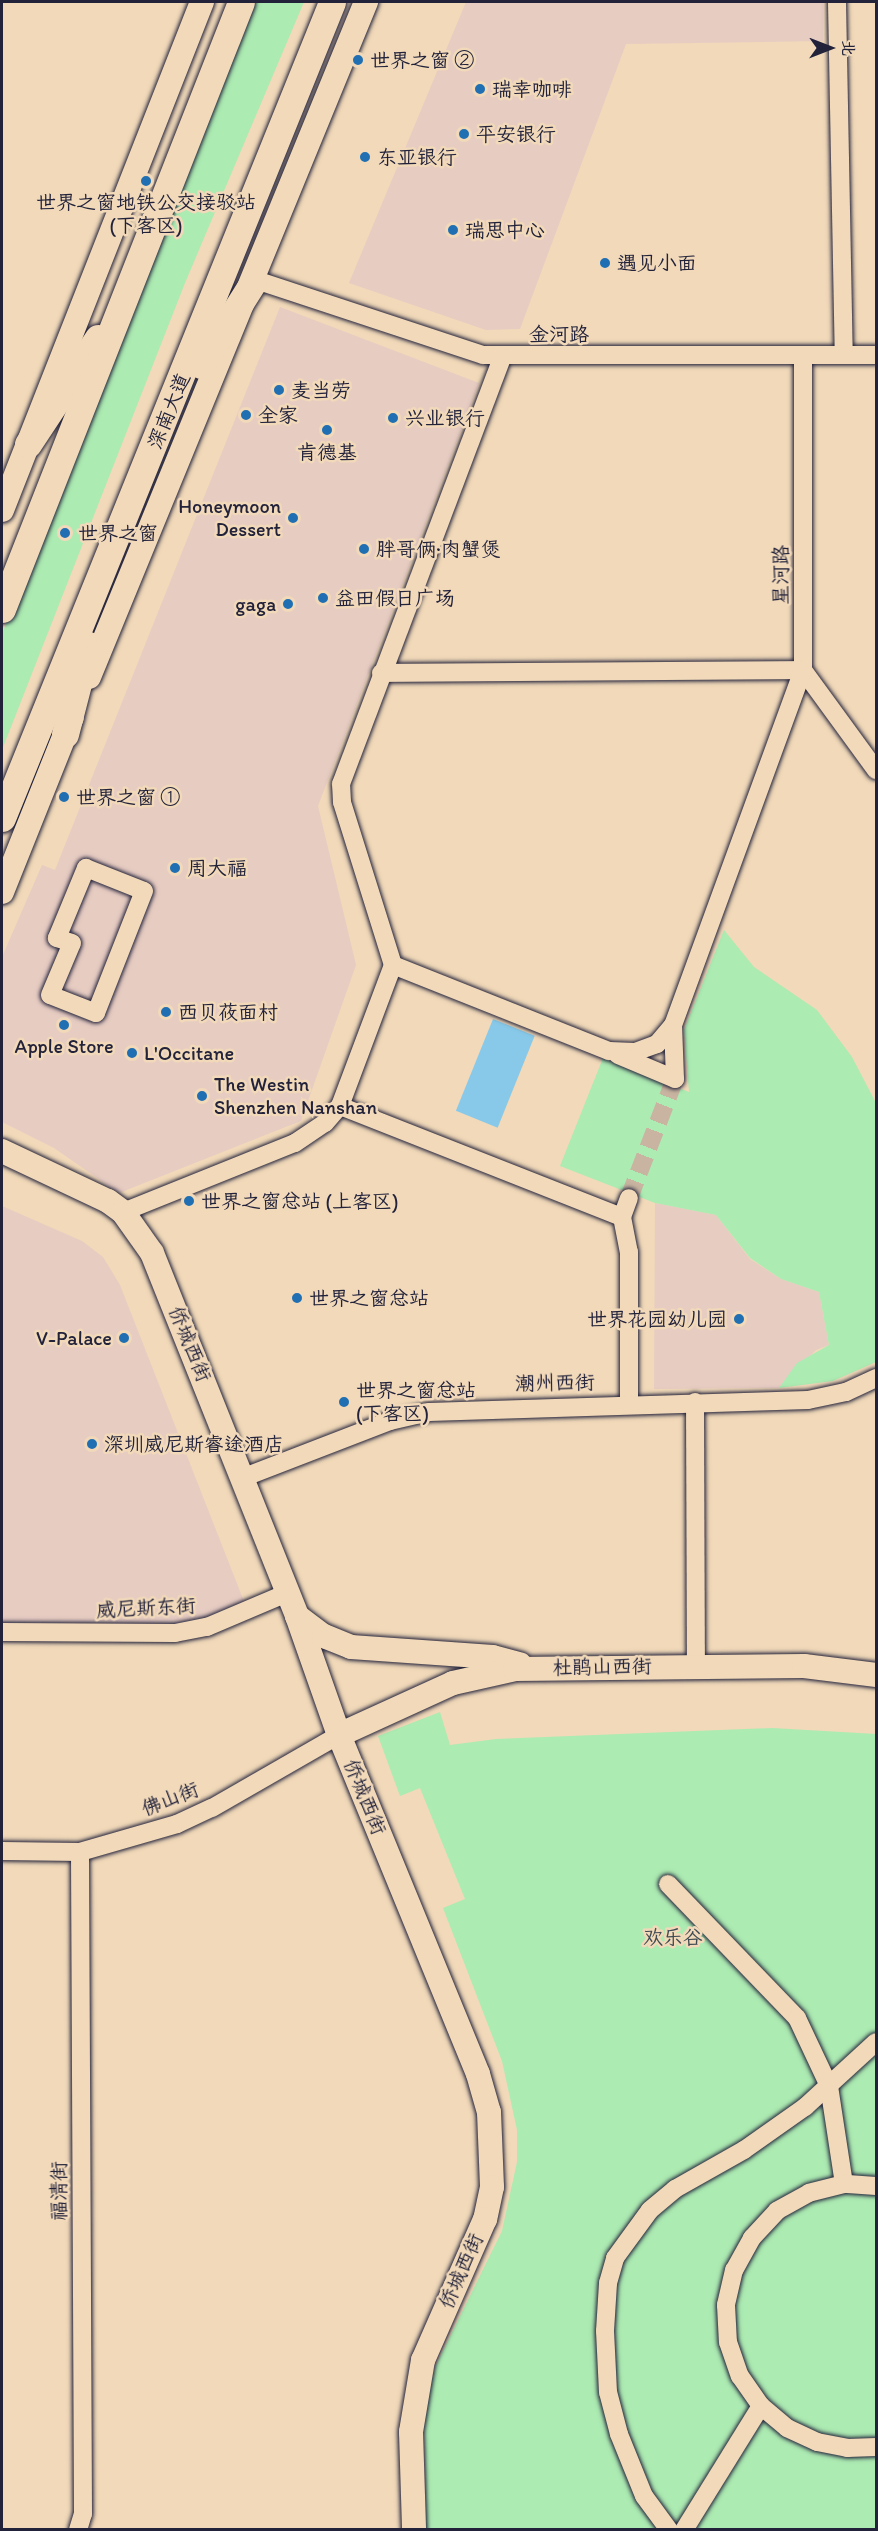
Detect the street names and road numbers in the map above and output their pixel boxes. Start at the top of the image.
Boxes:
street label: 金河路 [529,322,589,346]
street label: 深南大道 [143,369,195,453]
street label: 星河路 [769,545,793,605]
street label: 侨城西街 [164,1302,216,1386]
street label: 潮州西街 [515,1370,595,1396]
street label: 威尼斯东街 [95,1593,197,1623]
street label: 杜鹃山西街 [552,1654,652,1680]
street label: 侨城西街 [339,1755,391,1839]
street label: 佛山街 [138,1777,202,1821]
street label: 福清街 [47,2161,71,2221]
street label: 侨城西街 [434,2230,488,2312]

